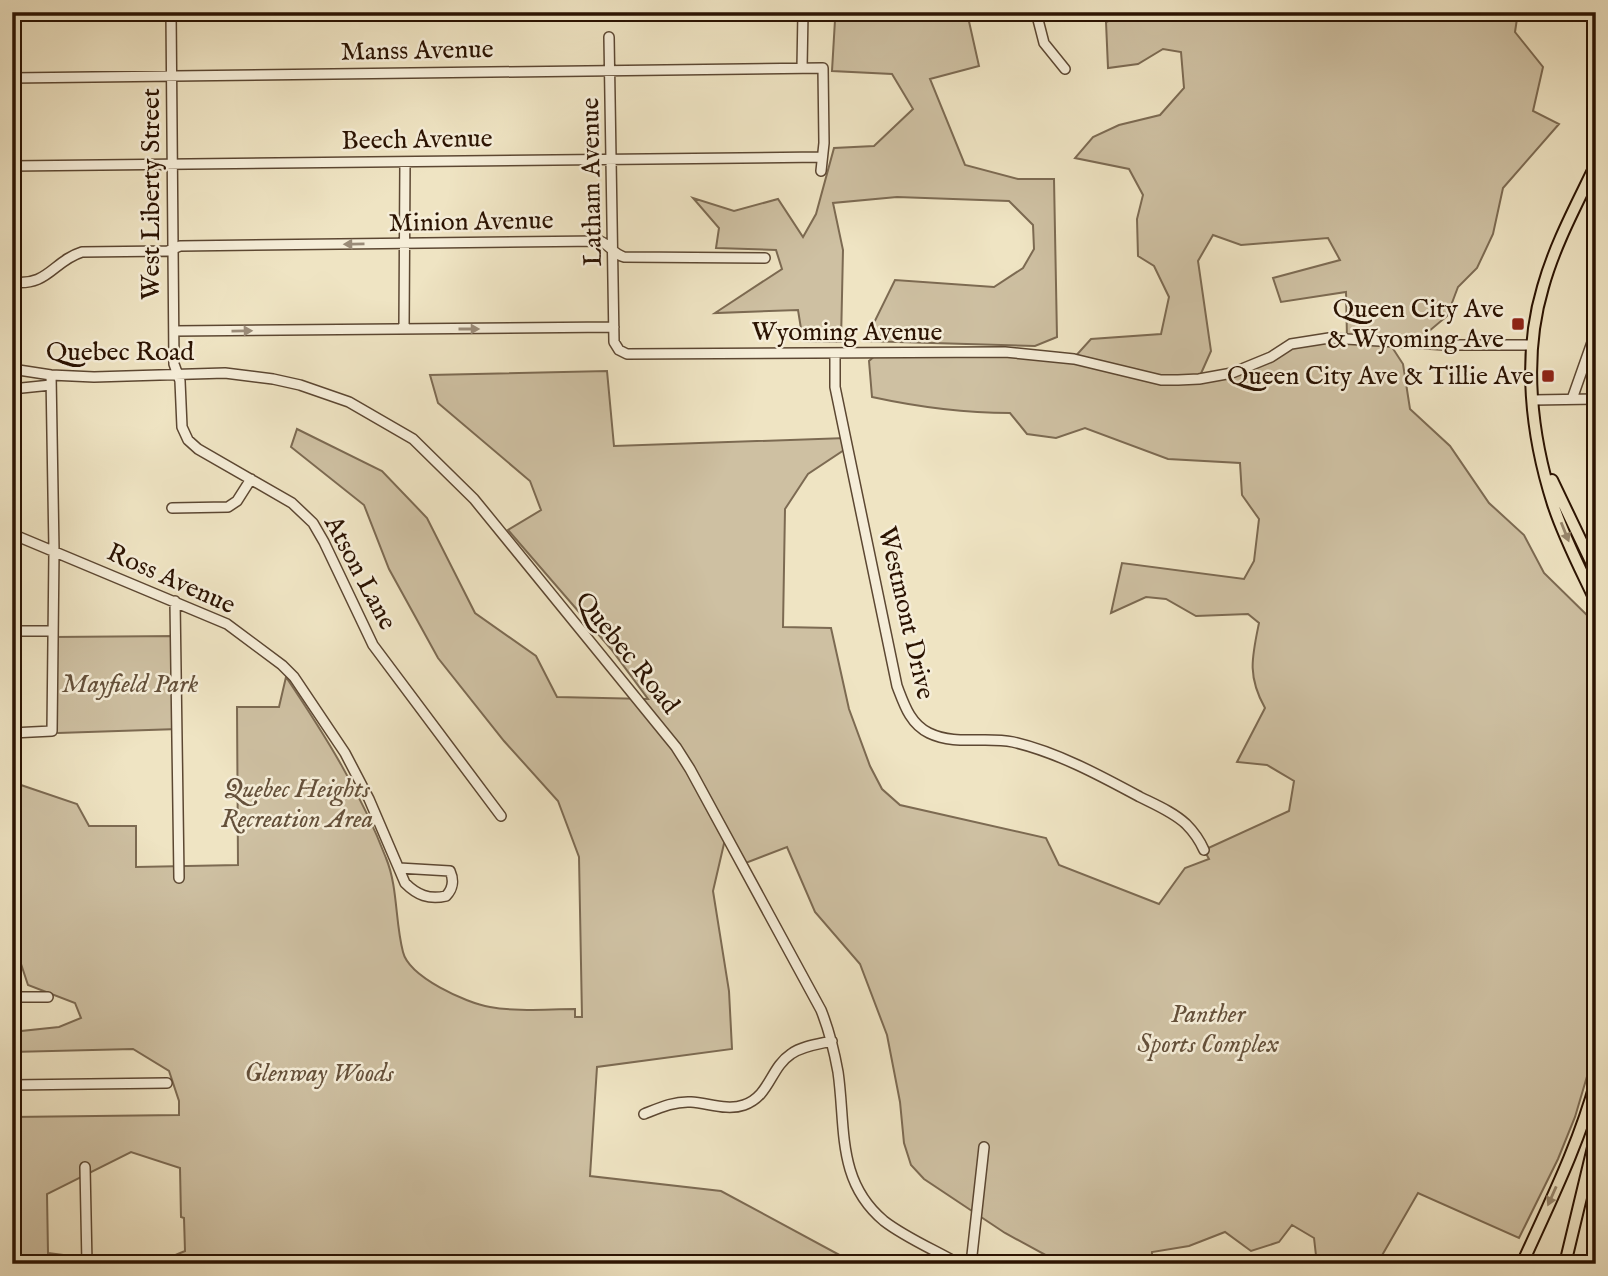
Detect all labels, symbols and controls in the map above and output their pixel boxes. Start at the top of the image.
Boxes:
street label: Manss Avenue [340,33,494,69]
street label: West Liberty Street [135,88,168,300]
street label: Latham Avenue [574,97,610,267]
street label: Beech Avenue [341,122,493,158]
street label: Minion Avenue [388,204,554,240]
one-way arrow [342,238,364,250]
place label: Queen City Ave & Wyoming Ave [1327,293,1504,356]
street label: Wyoming Avenue [752,316,943,349]
marker: Queen City Ave & Wyoming Ave [1510,316,1526,332]
one-way arrow [459,323,481,335]
one-way arrow [231,325,253,336]
street label: Quebec Road [46,336,194,369]
place label: Queen City Ave & Tillie Ave [1227,360,1534,393]
marker: Queen City Ave & Tillie Ave [1540,368,1556,384]
street label: Atson Lane [316,509,404,636]
one-way arrow [1559,522,1570,543]
street label: Westmont Drive [870,523,942,703]
street label: Ross Avenue [102,536,240,622]
street label: Quebec Road [568,585,687,721]
park label: Mayfield Park [61,668,199,701]
park label: Quebec Heights Recreation Area [221,773,373,836]
park label: Panther Sports Complex [1137,998,1279,1061]
park label: Glenway Woods [244,1057,394,1090]
one-way arrow [1546,1186,1557,1207]

